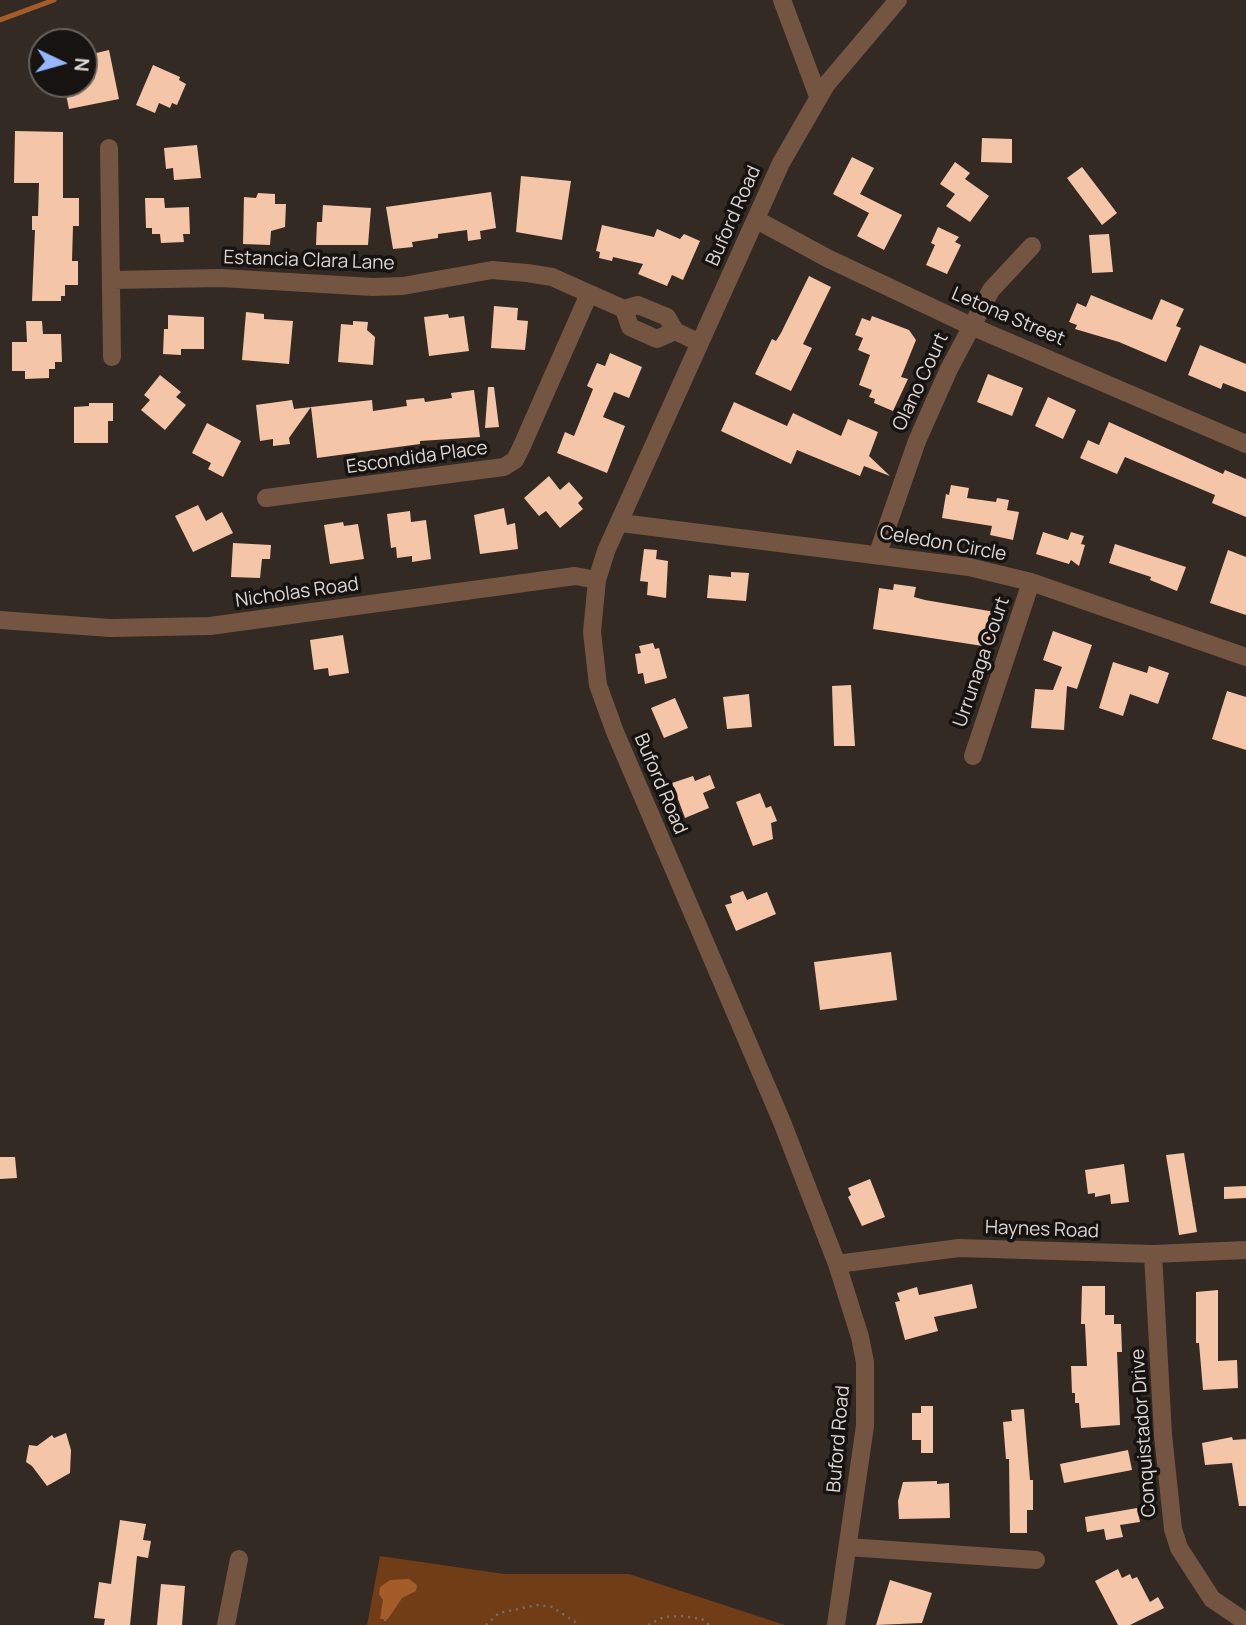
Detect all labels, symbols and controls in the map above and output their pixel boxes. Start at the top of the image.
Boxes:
north arrow [28,28,98,98]
text: N [68,57,95,73]
street label: Buford Road [702,162,766,270]
street label: Estancia Clara Lane [223,247,395,275]
street label: Letona Street [948,283,1068,351]
street label: Olano Court [888,329,954,435]
street label: Escondida Place [345,437,489,479]
street label: Celedon Circle [878,522,1008,566]
street label: Nicholas Road [234,573,360,613]
street label: Urrunaga Court [949,594,1015,730]
street label: Buford Road [629,730,691,838]
street label: Haynes Road [985,1217,1099,1243]
street label: Conquistador Drive [1127,1348,1161,1518]
street label: Buford Road [823,1385,855,1493]

